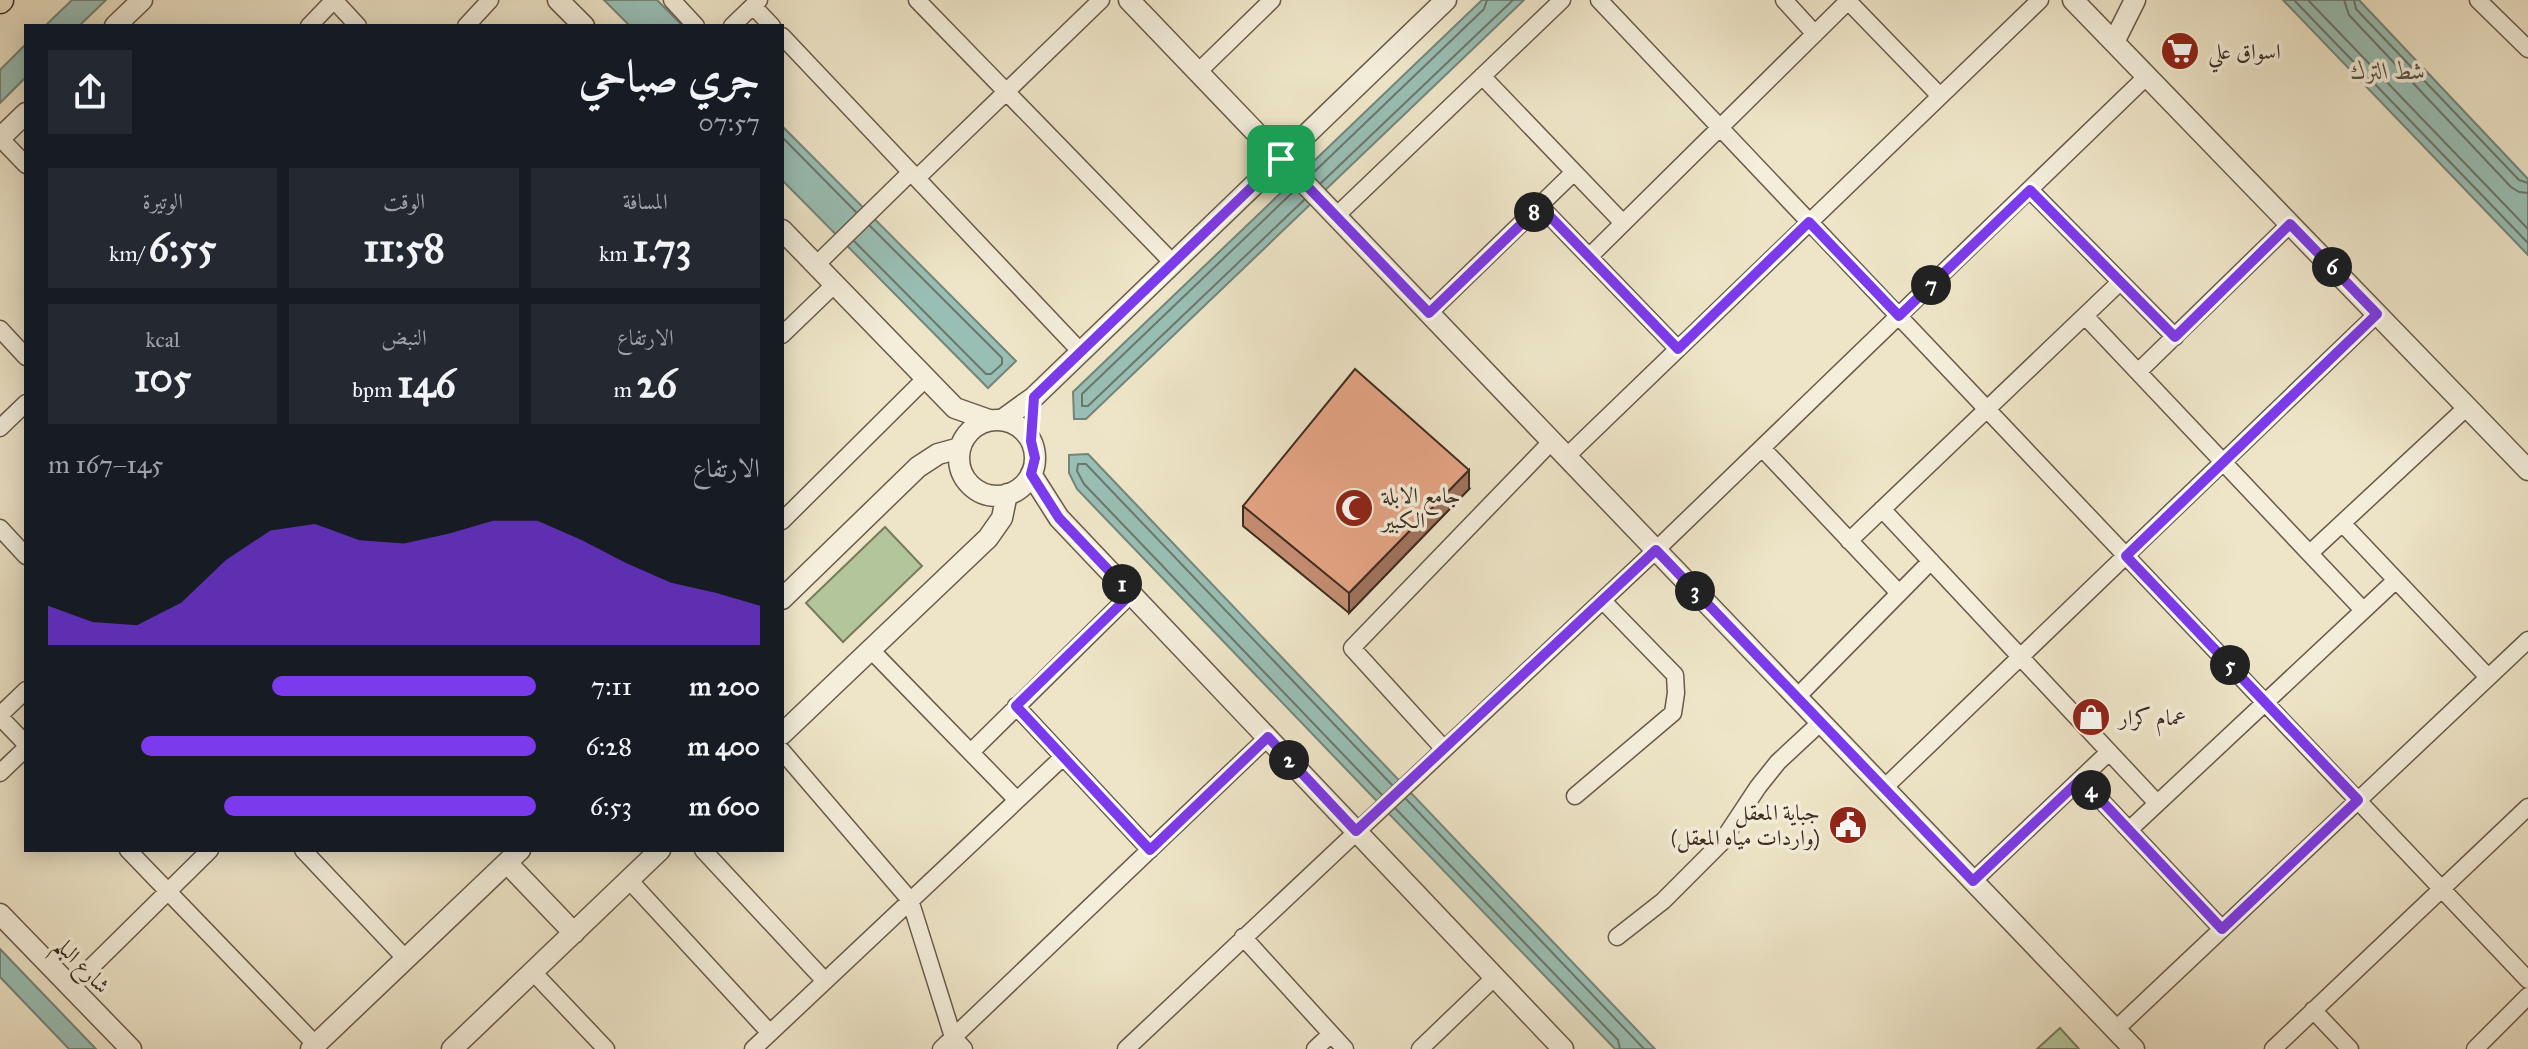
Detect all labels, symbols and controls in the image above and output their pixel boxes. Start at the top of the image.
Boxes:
supermarket icon: اسواق علي [2159,30,2201,72]
place label: اسواق علي [2208,38,2281,73]
text: جري صباحي [579,49,760,103]
button: share [48,50,132,134]
water label: شط الترك [2350,56,2426,86]
text: 07:57 [698,106,760,138]
pin [1247,125,1315,193]
icon: arrive [1259,137,1303,181]
text: الوتيرة [142,188,183,215]
text: الوقت [383,188,425,215]
text: المسافة [623,188,668,215]
pin: 8 [1514,192,1554,232]
text: 8 [1528,198,1540,225]
text: 6:55 [148,223,216,272]
text: 11:58 [363,223,445,272]
text: 1.73 [633,223,692,272]
text: /km [109,240,148,267]
text: km [599,240,633,267]
pin: 6 [2312,247,2352,287]
text: 6 [2326,253,2338,280]
pin: 7 [1911,265,1951,305]
text: 7 [1925,271,1937,298]
text: النبض [381,324,427,351]
text: الارتفاع [617,324,674,351]
text: kcal [145,326,180,353]
text: 105 [134,353,191,402]
text: 146 [397,359,456,408]
text: 26 [637,359,677,408]
text: bpm [352,376,397,403]
text: m [614,376,637,403]
text: 145–167 m [48,448,163,480]
text: الارتفاع [693,452,760,484]
place label: جامع الابلة الكبير [1380,482,1461,534]
mosque icon: جامع الابلة الكبير [1333,487,1375,529]
pin: 1 [1102,564,1142,604]
text: 1 [1118,570,1126,597]
pin: 3 [1675,571,1715,611]
text: 3 [1691,577,1699,604]
pin: 5 [2210,645,2250,685]
text: 5 [2225,651,2235,678]
text: 7:11 [591,670,632,702]
text: 200 m [689,670,760,702]
shop icon: عمام كرار [2070,696,2112,738]
place label: عمام كرار [2117,704,2186,737]
text: 6:28 [585,730,632,762]
text: 400 m [688,730,760,762]
pin: 2 [1269,740,1309,780]
text: 2 [1284,746,1294,773]
pin: 4 [2071,770,2111,810]
text: 4 [2085,776,2097,803]
text: 6:53 [590,790,632,822]
text: 600 m [689,790,760,822]
place label: جباية المعقل (واردات مياه المعقل) [1671,799,1820,853]
public building icon: جباية المعقل (واردات مياه المعقل) [1827,804,1869,846]
street label: شارع البلم [43,932,116,1005]

